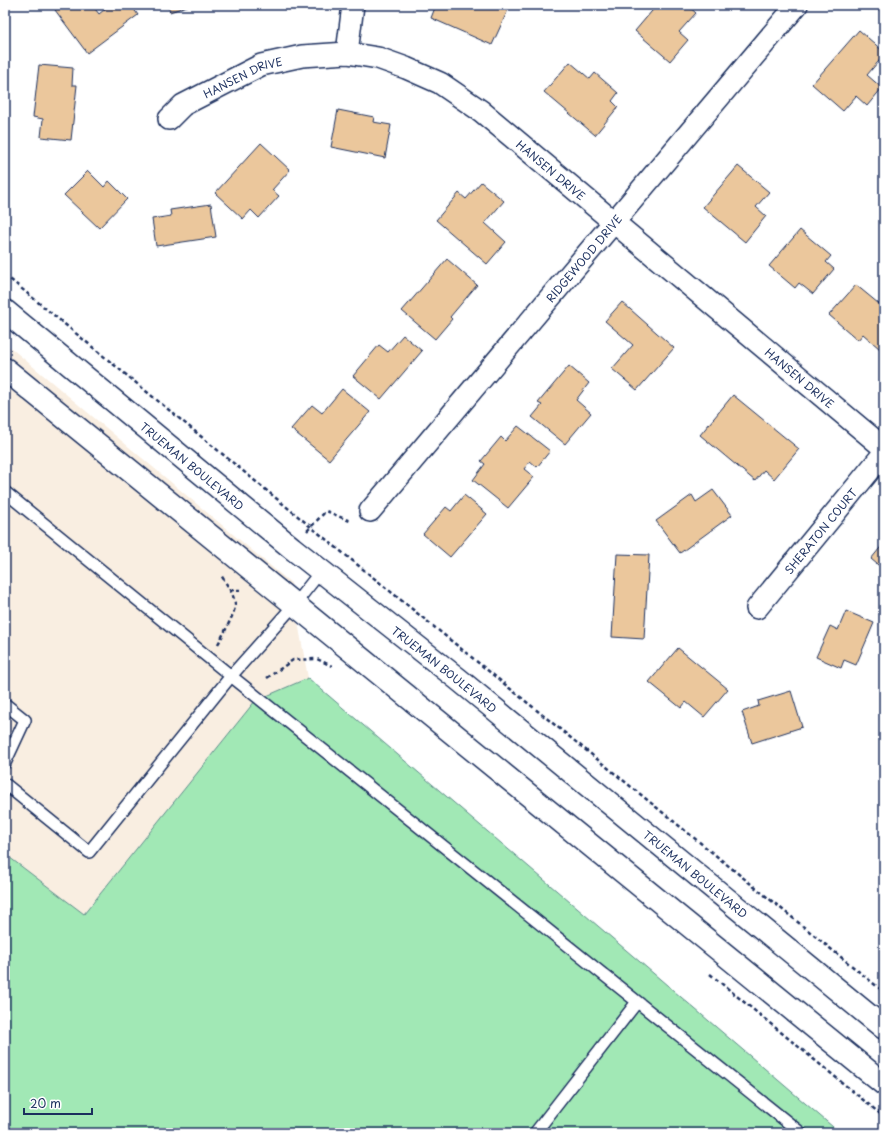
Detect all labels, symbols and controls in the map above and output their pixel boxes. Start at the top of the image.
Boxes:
street label: HANSEN DRIVE [200,52,284,102]
street label: HANSEN DRIVE [513,136,590,204]
street label: RIDGEWOOD DRIVE [541,210,626,306]
street label: HANSEN DRIVE [761,344,838,412]
street label: TRUEMAN BOULEVARD [137,418,248,514]
street label: SHERATON COURT [780,484,861,577]
street label: TRUEMAN BOULEVARD [388,622,501,716]
street label: TRUEMAN BOULEVARD [640,826,752,922]
scale bar [24,1090,92,1116]
text: 20 m [30,1094,61,1112]

